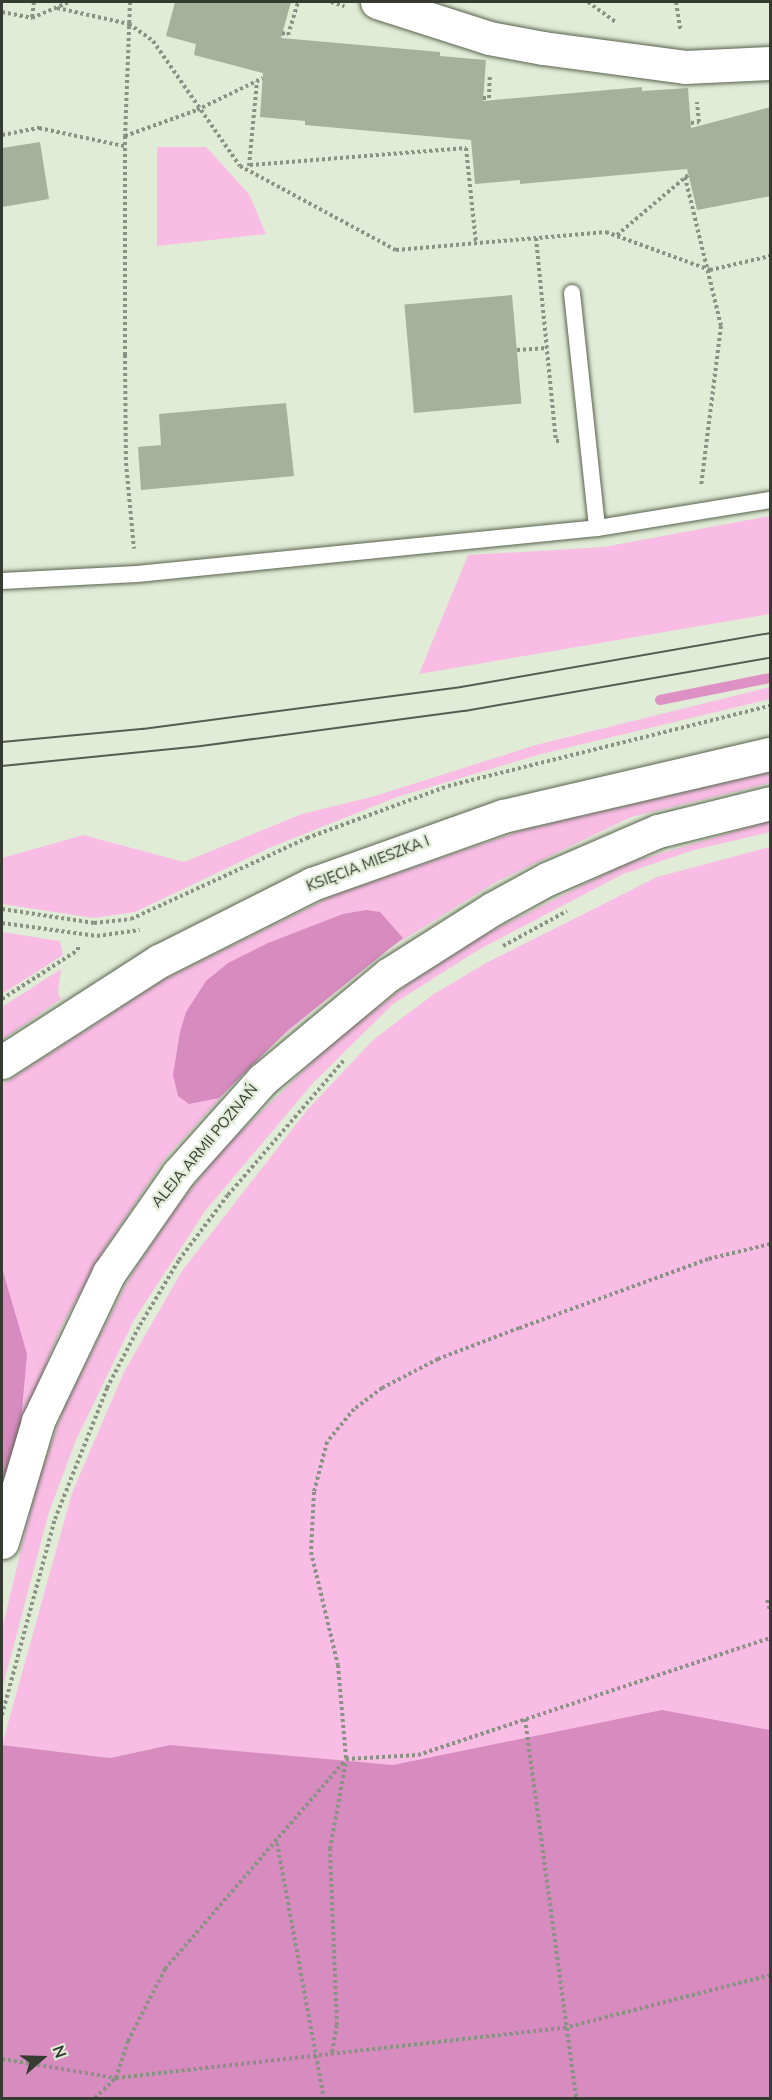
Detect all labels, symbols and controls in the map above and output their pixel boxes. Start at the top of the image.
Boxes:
street label: KSIĘCIA MIESZKA I [304,832,432,896]
street label: ALEJA ARMII POZNAŃ [148,1081,262,1211]
north arrow [12,2028,72,2088]
text: N [47,2042,71,2061]

